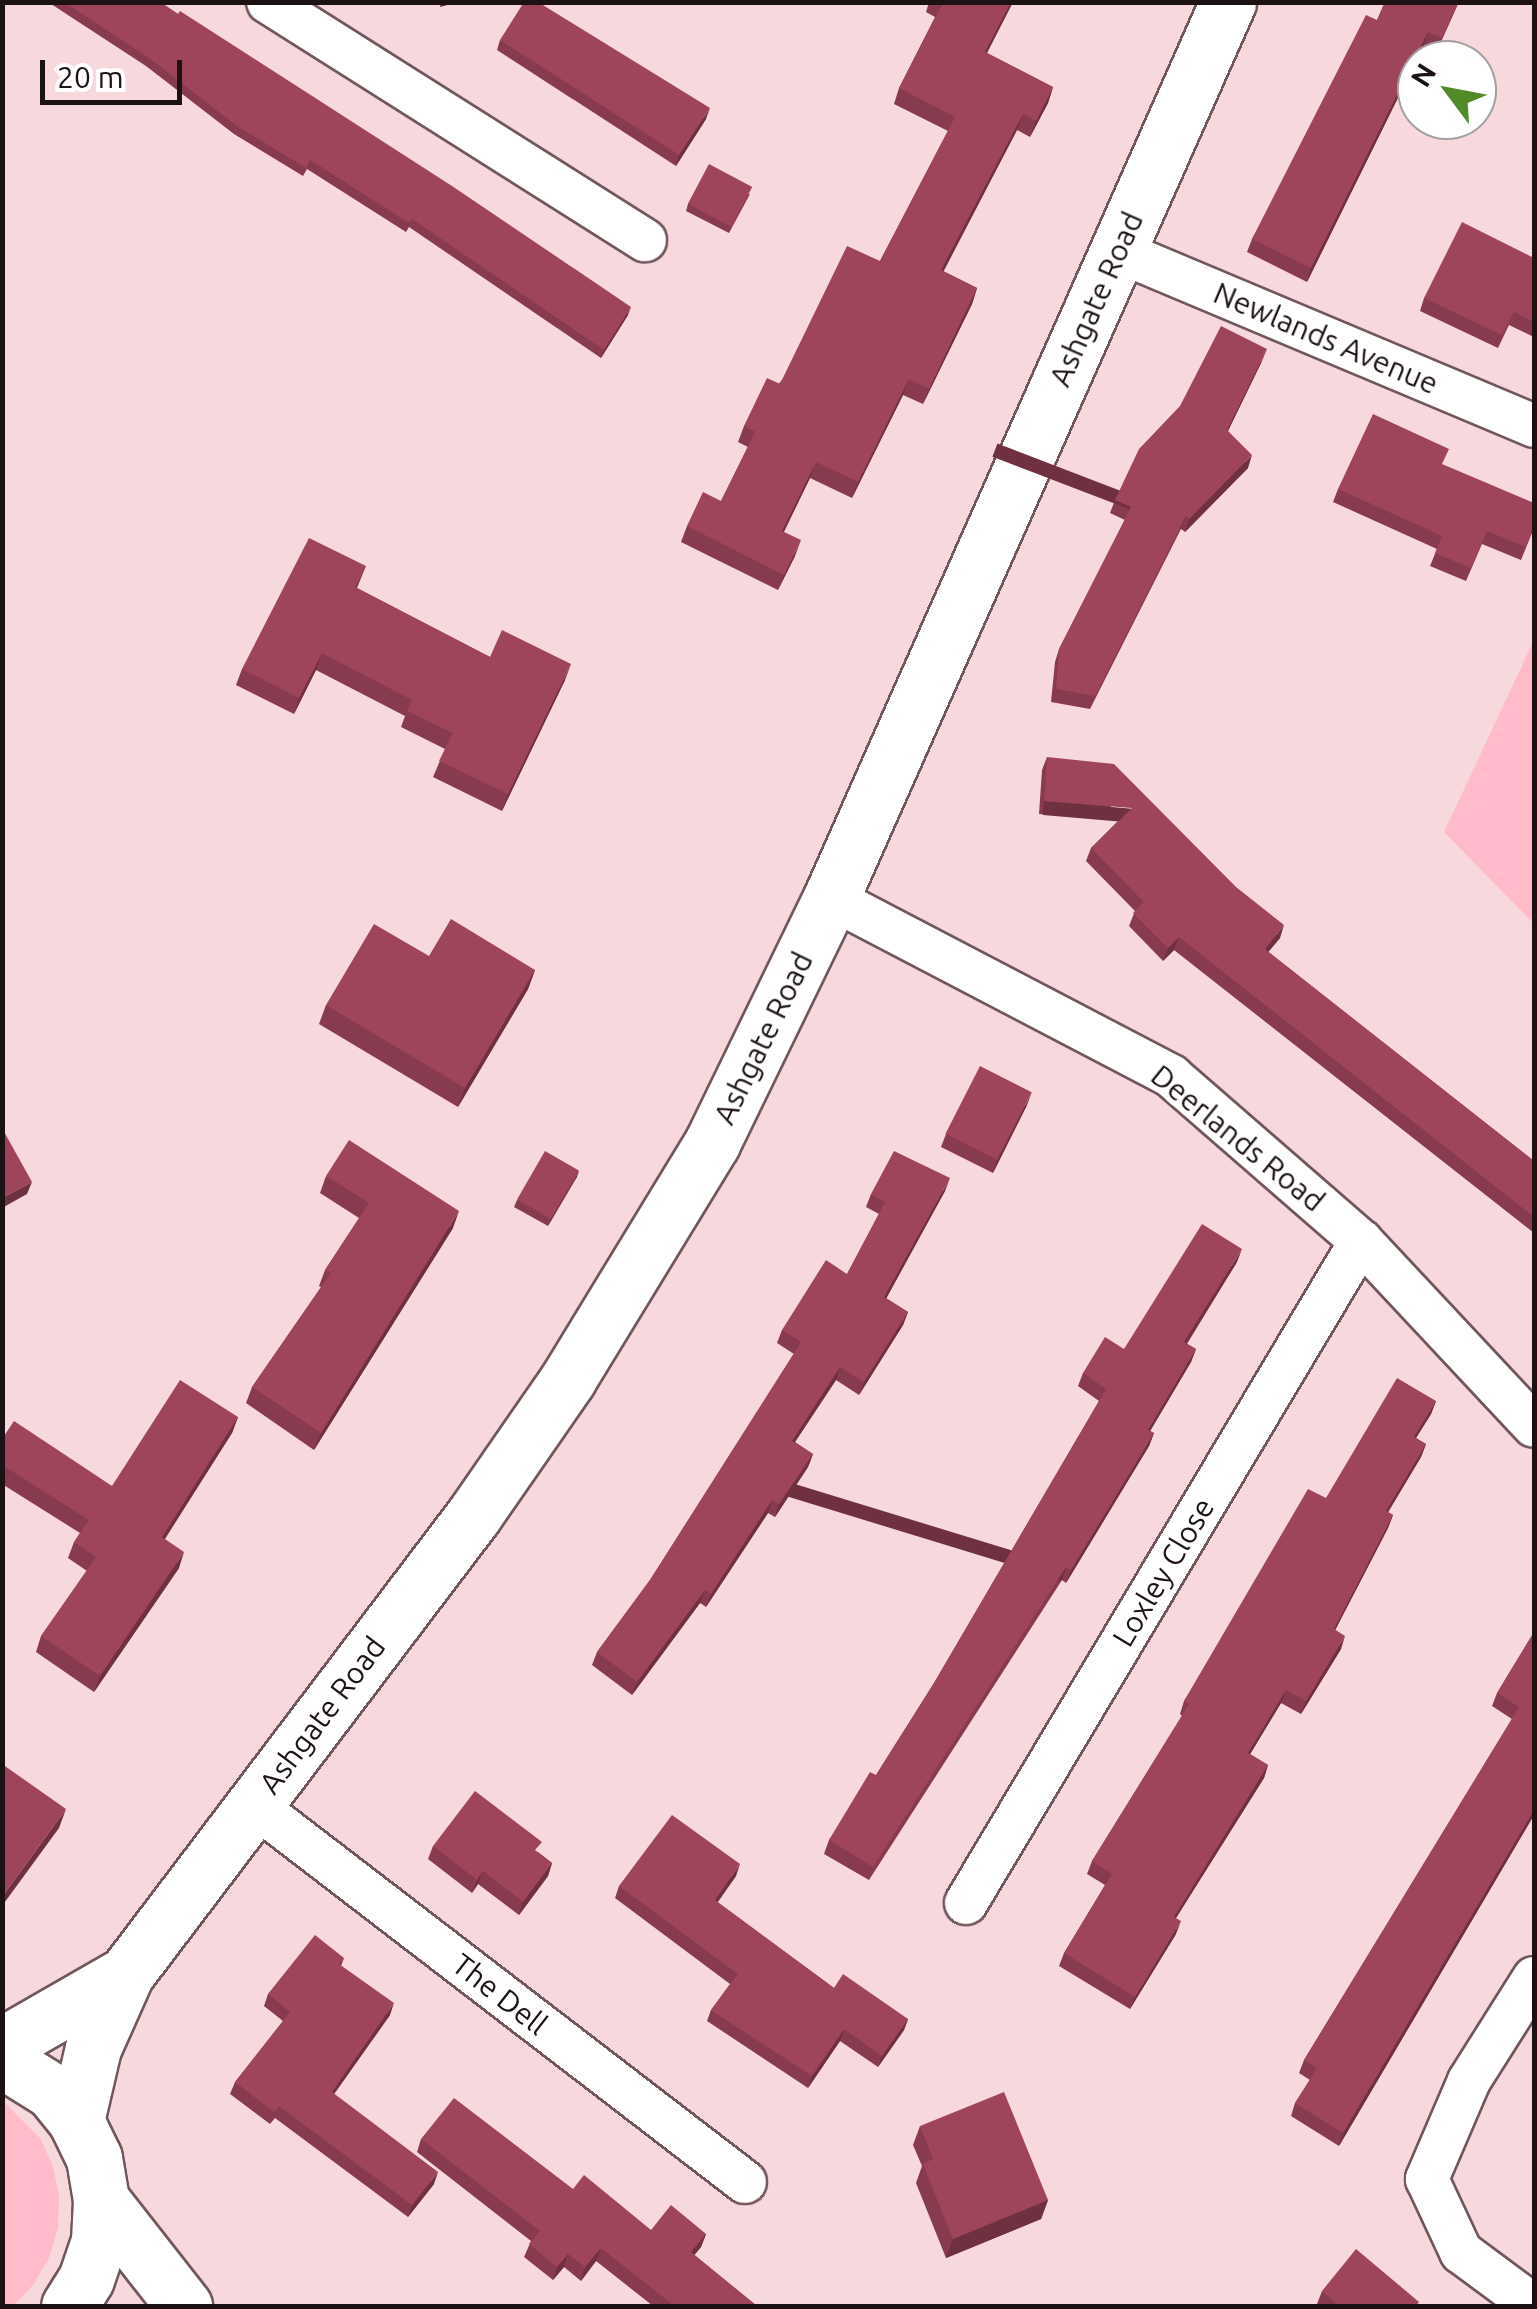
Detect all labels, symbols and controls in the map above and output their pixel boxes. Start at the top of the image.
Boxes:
scale bar [45,40,188,102]
north arrow [1397,40,1497,140]
text: N [1404,58,1442,92]
text: 20 m [57,60,124,94]
street label: Ashgate Road [1042,206,1150,392]
street label: Newlands Avenue [1208,274,1444,402]
street label: Ashgate Road [706,946,820,1130]
street label: Deerlands Road [1144,1057,1332,1219]
street label: Loxley Close [1105,1491,1221,1653]
street label: Ashgate Road [251,1629,393,1801]
street label: The Dell [445,1946,555,2042]

